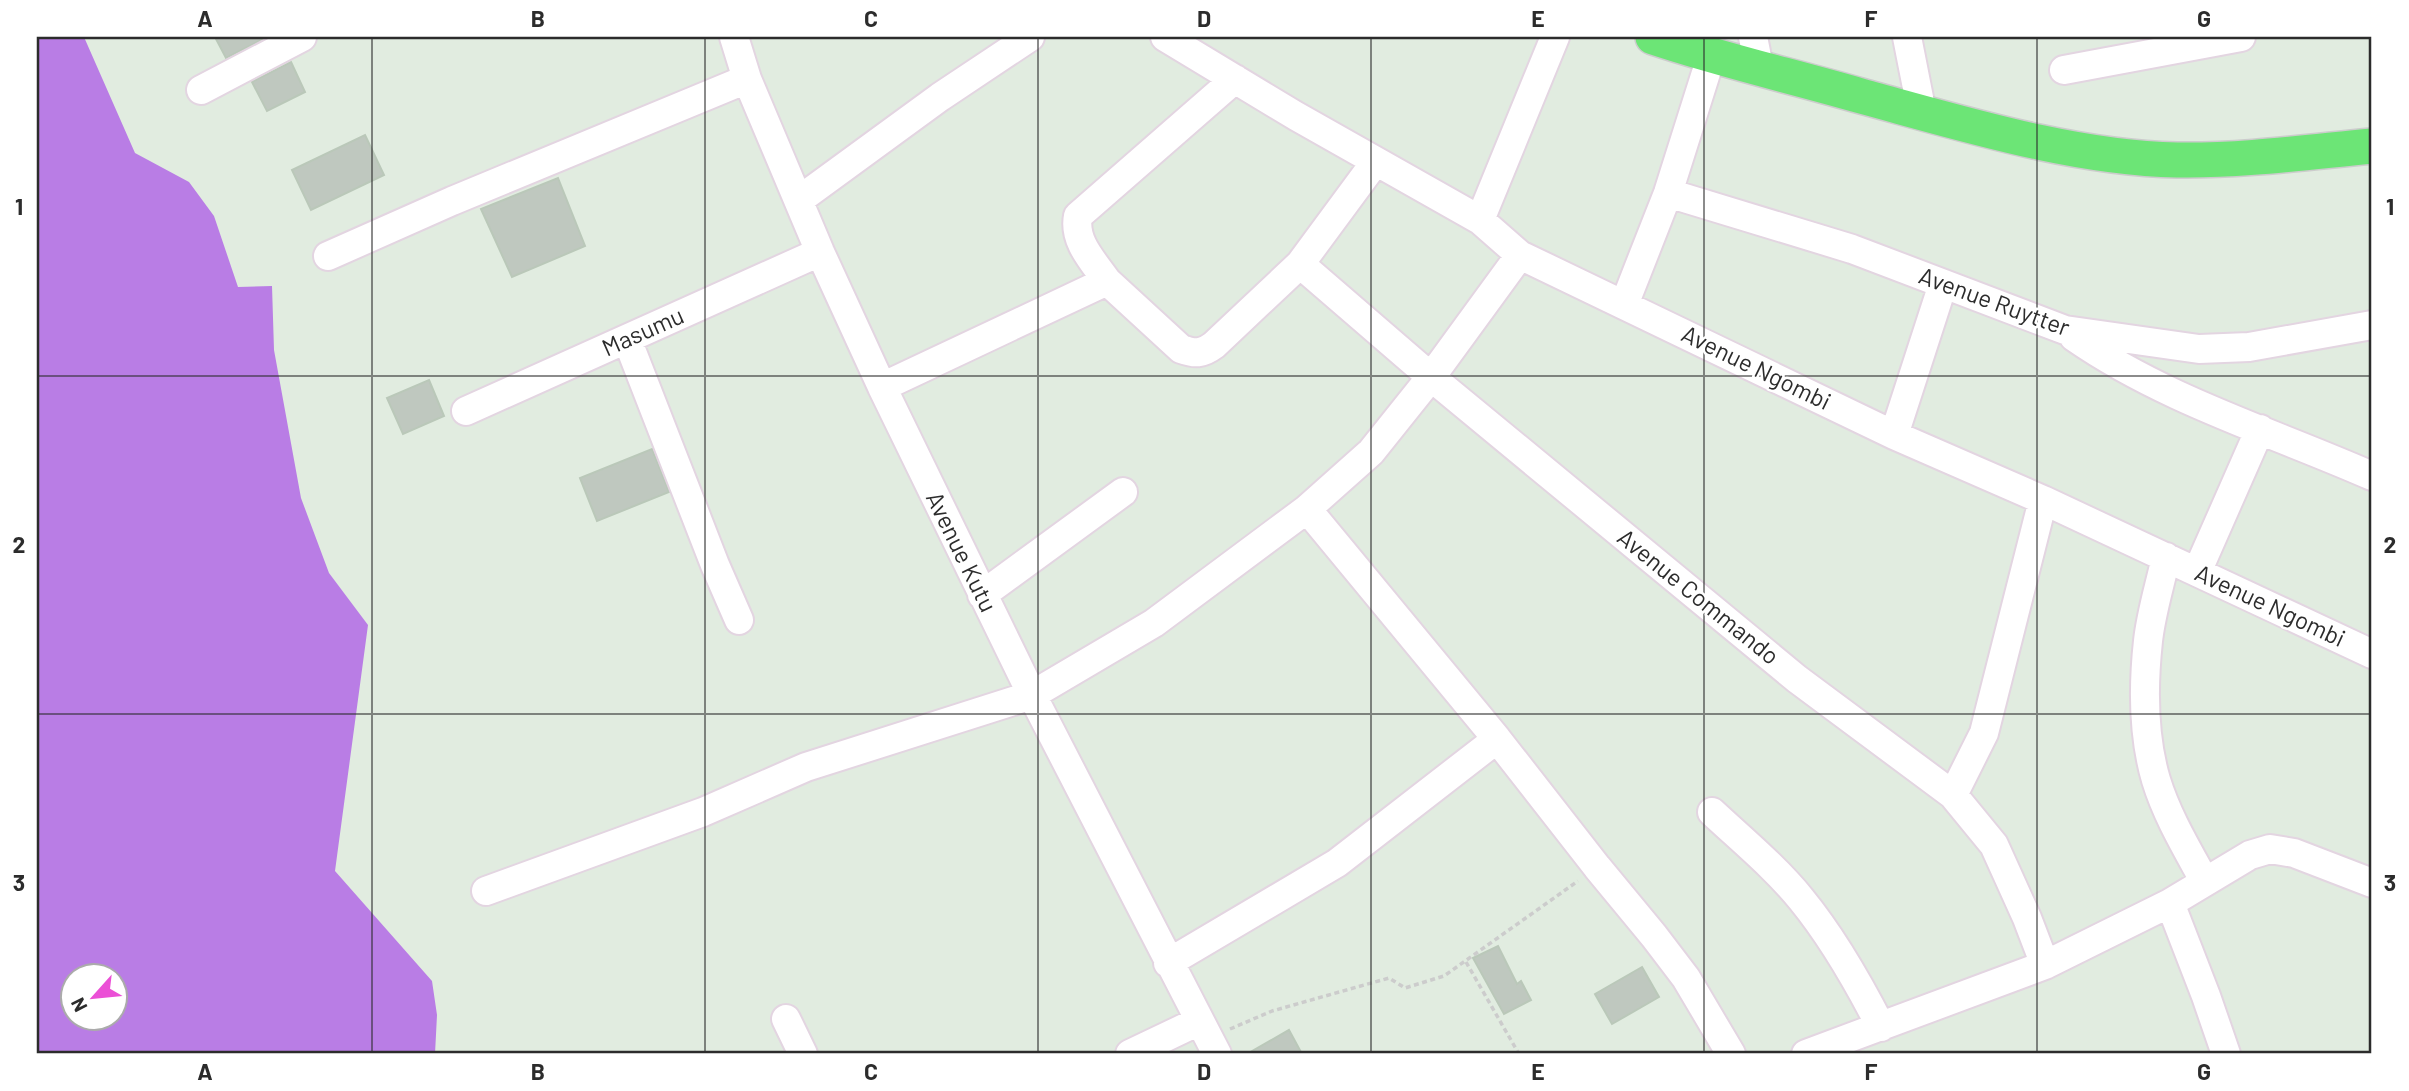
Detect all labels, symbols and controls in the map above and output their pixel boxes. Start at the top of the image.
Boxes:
text: A [197,4,213,32]
text: B [531,4,545,32]
text: C [864,4,878,32]
text: D [1197,4,1211,32]
text: E [1531,4,1545,32]
text: F [1865,4,1878,32]
text: G [2197,4,2211,32]
text: 1 [15,192,23,220]
text: 1 [2386,192,2394,220]
street label: Avenue Ruytter [1915,260,2074,341]
street label: Masumu [597,300,688,361]
street label: Avenue Ngombi [1677,318,1836,415]
street label: Avenue Kutu [921,486,1004,616]
street label: Avenue Commando [1612,522,1786,670]
text: 2 [13,530,25,558]
text: 2 [2384,530,2396,558]
street label: Avenue Ngombi [2191,557,2350,652]
text: 3 [13,868,25,896]
text: 3 [2384,868,2396,896]
north arrow [60,962,130,1032]
text: N [65,994,92,1016]
text: A [197,1057,213,1085]
text: B [531,1057,545,1085]
text: C [864,1057,878,1085]
text: D [1197,1057,1211,1085]
text: E [1531,1057,1545,1085]
text: F [1865,1057,1878,1085]
text: G [2197,1057,2211,1085]

